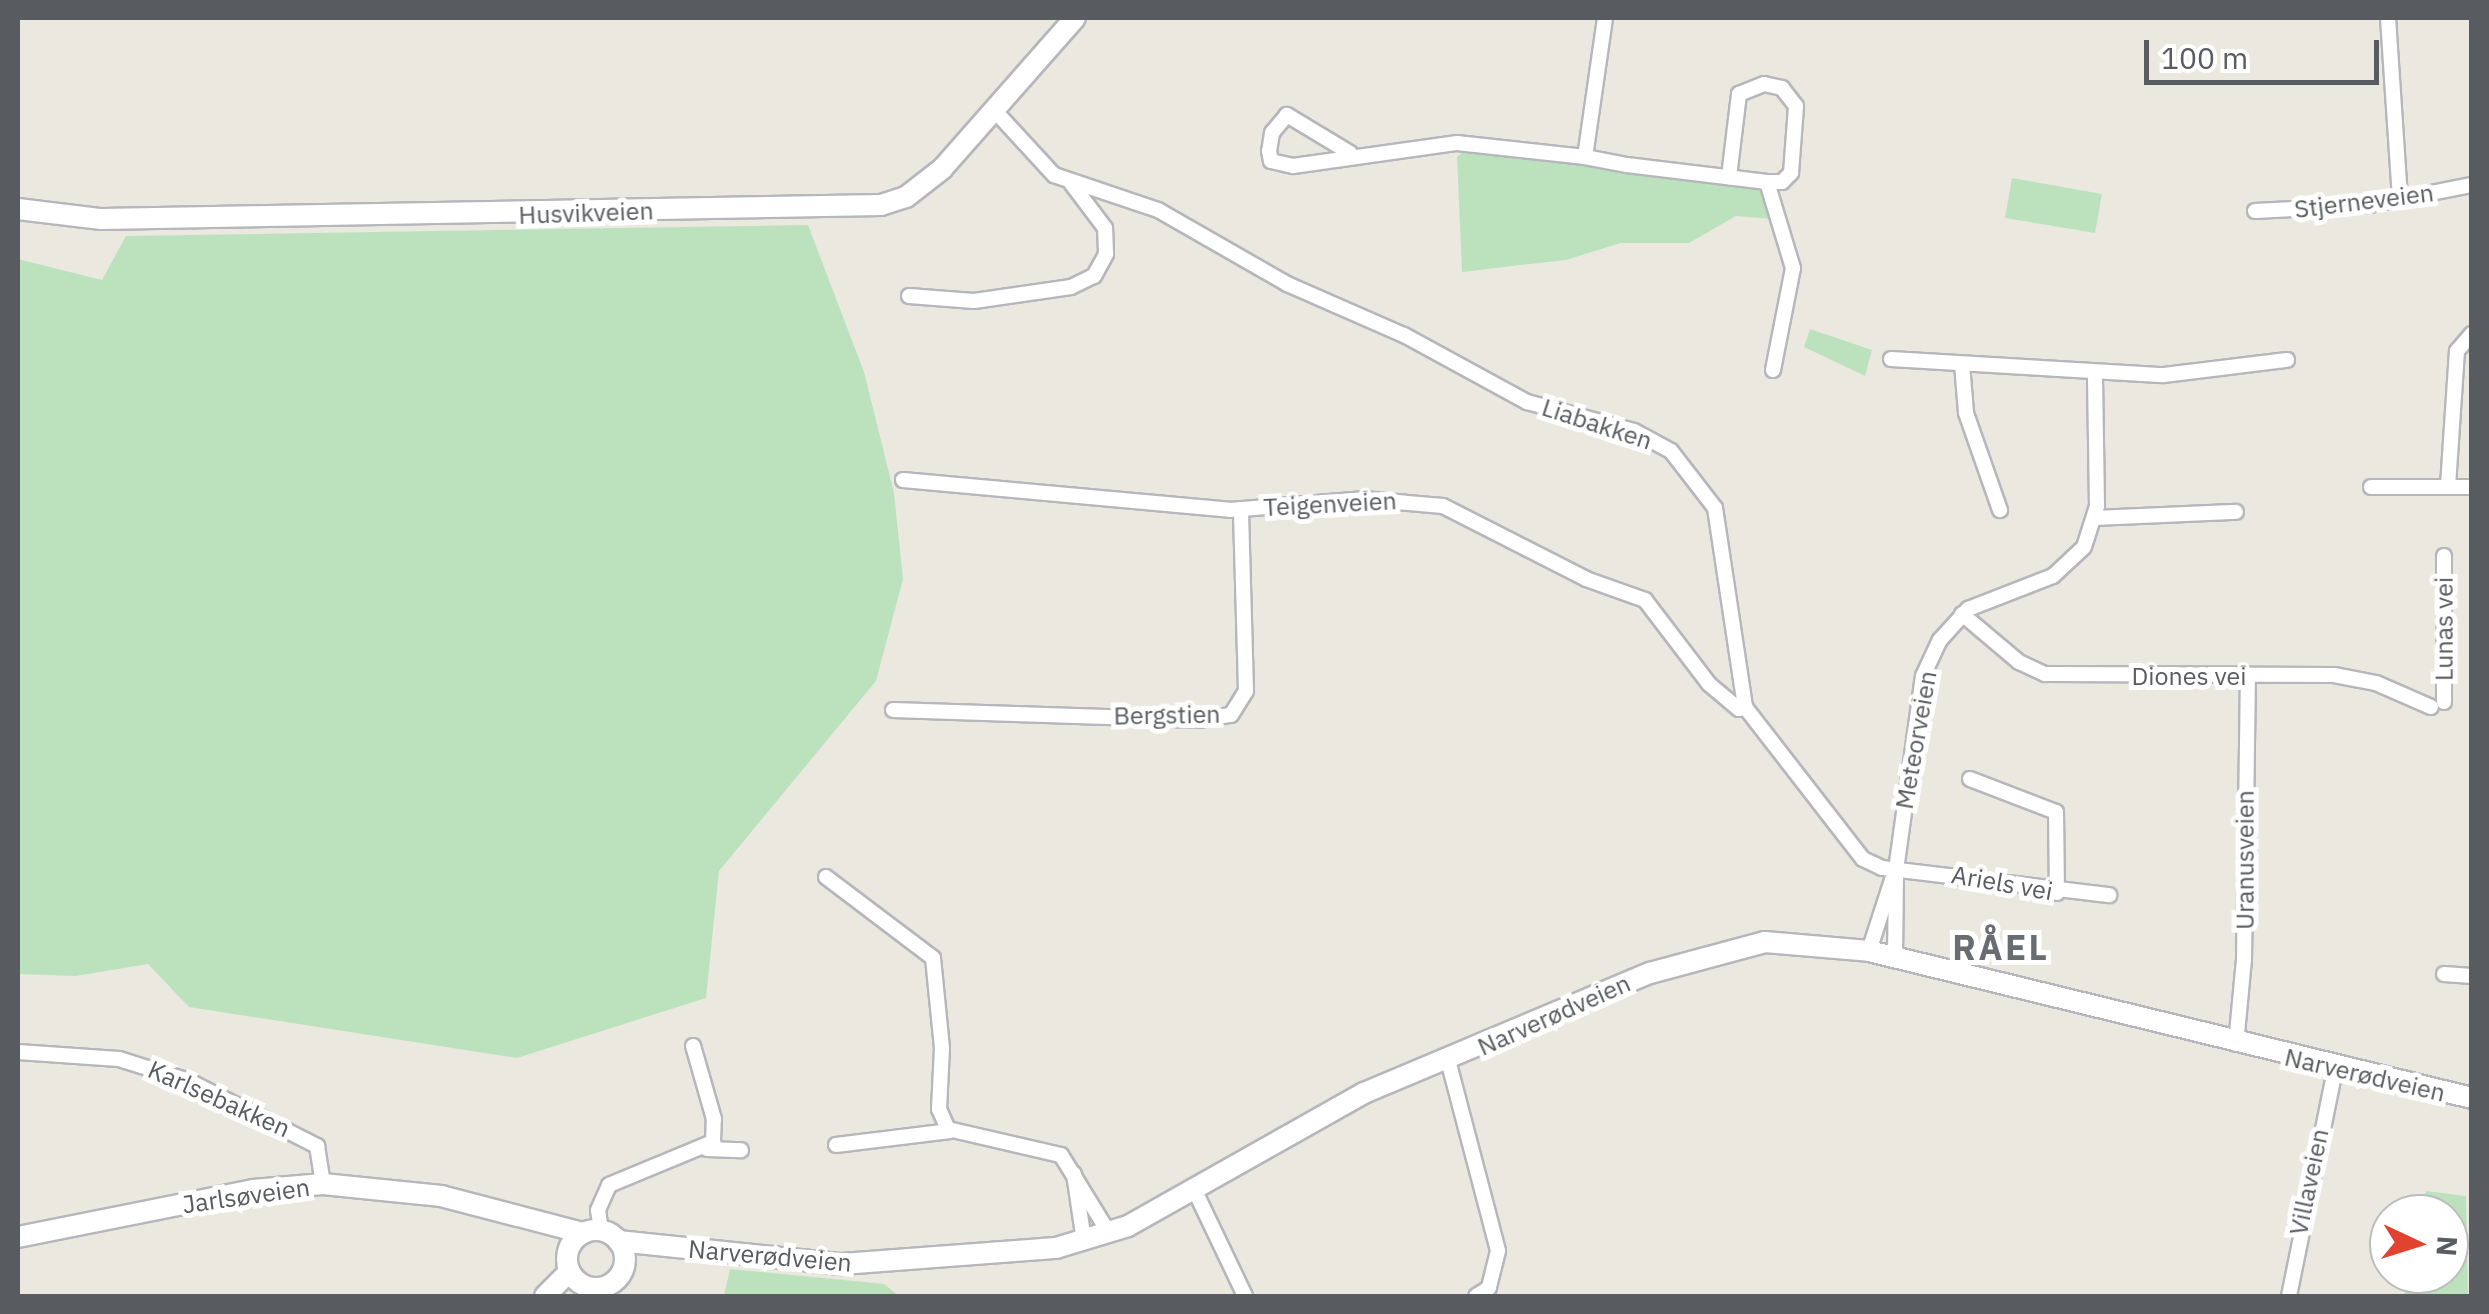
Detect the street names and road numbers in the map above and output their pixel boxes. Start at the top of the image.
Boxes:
street label: Stjerneveien [2293,178,2435,224]
street label: Husvikveien [518,196,654,230]
street label: Liabakken [1538,392,1656,456]
street label: Teigenveien [1263,486,1397,522]
street label: Lunas vei [2429,577,2459,681]
street label: Diones vei [2131,661,2247,691]
street label: Meteorveien [1889,669,1943,811]
street label: Bergstien [1113,699,1221,731]
street label: Uranusveien [2230,790,2260,930]
street label: Ariels vei [1949,859,2055,907]
street label: Narverødveien [1473,968,1635,1062]
street label: Narverødveien [2282,1042,2448,1108]
street label: Karlsebakken [143,1054,295,1144]
street label: Villaveien [2283,1126,2335,1238]
street label: Jarlsøveien [180,1172,312,1220]
street label: Narverødveien [687,1234,853,1278]

